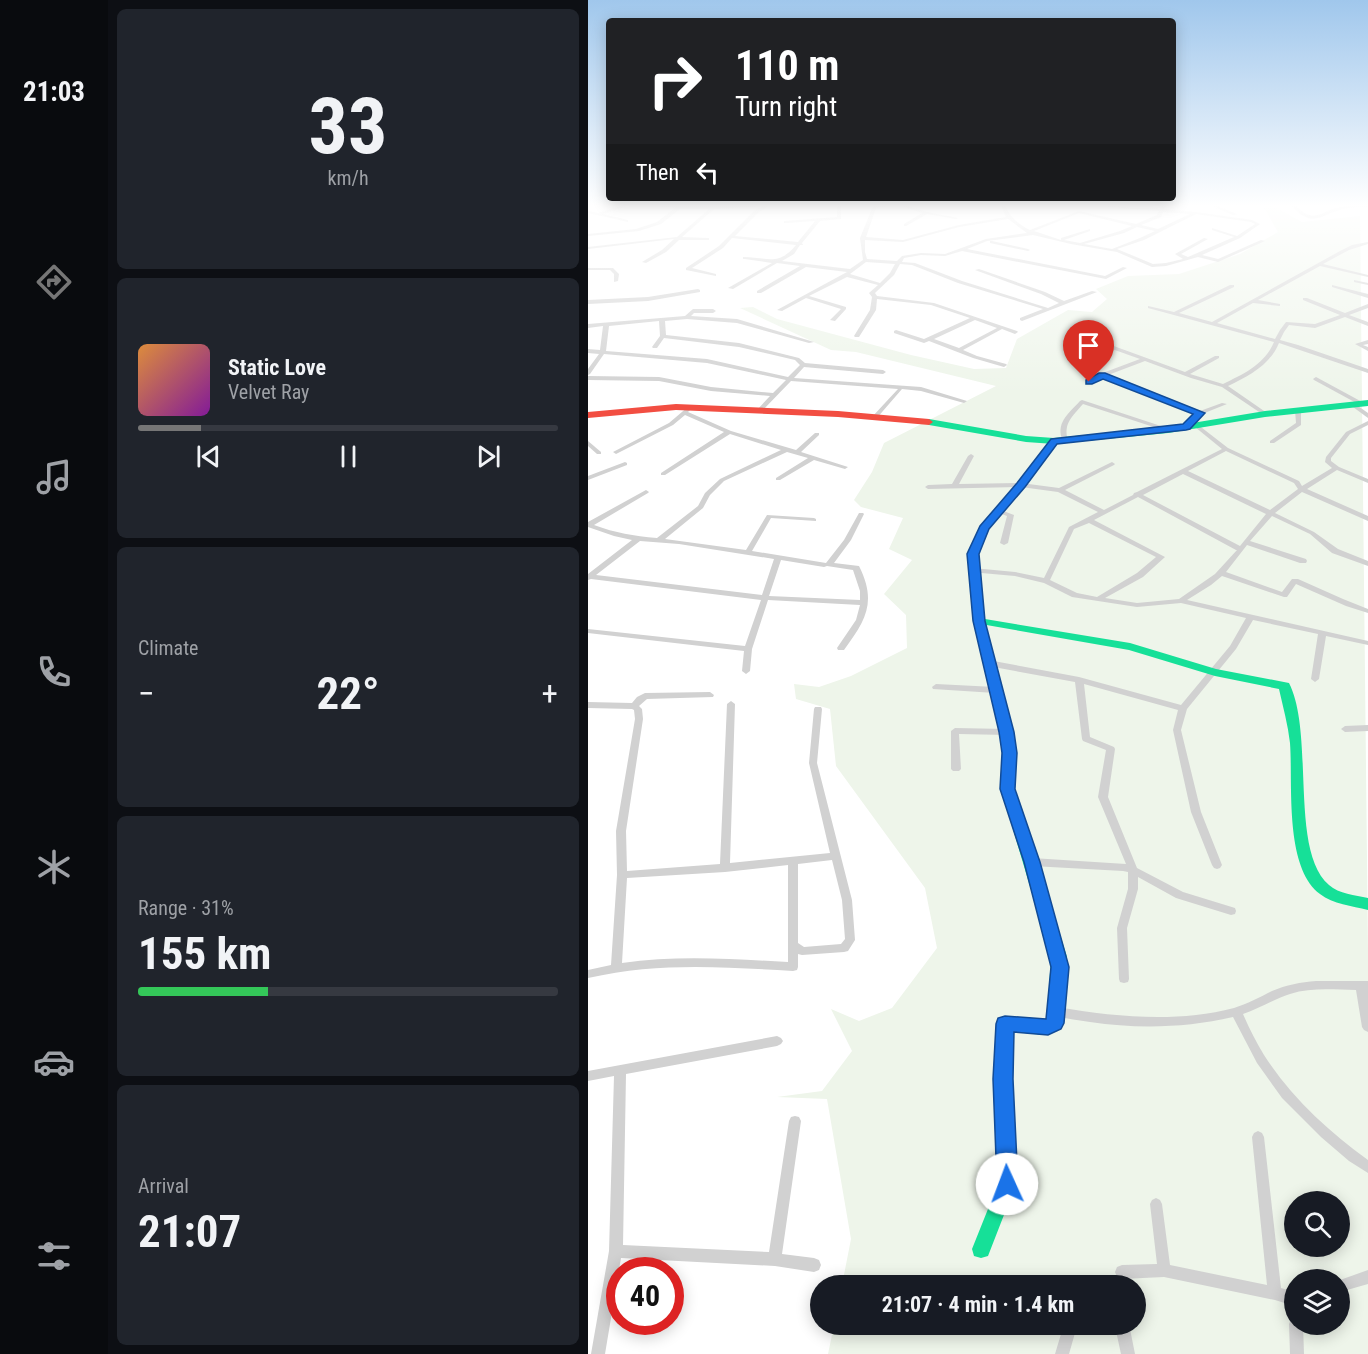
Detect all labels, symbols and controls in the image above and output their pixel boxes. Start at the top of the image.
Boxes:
text: 110 m [735,41,840,90]
icon: right [636,42,714,120]
text: 21:03 [23,76,85,108]
text: 33 [309,81,387,172]
text: Turn right [735,91,837,123]
icon: left [691,156,724,189]
text: Then [636,160,679,185]
text: km/h [327,166,369,190]
icon: directions [33,261,75,303]
pin [1063,320,1114,382]
icon: arrive [1072,329,1105,362]
text: Static Love [228,355,326,380]
text: Velvet Ray [228,380,309,404]
icon: previous [192,440,225,473]
icon: pause [332,440,365,473]
icon: next [472,440,505,473]
icon: music [33,456,75,498]
text: Climate [138,636,198,660]
icon: phone [33,651,75,693]
text: 22° [317,667,380,720]
text: − [138,674,155,713]
text: + [542,674,558,713]
icon: climate [33,846,75,888]
text: Range · 31% [138,896,234,920]
text: 155 km [138,927,271,980]
icon: car [33,1041,75,1083]
position arrow [975,1152,1039,1216]
text: Arrival [138,1174,189,1198]
map controls [1284,1191,1350,1335]
button: search [1284,1191,1350,1257]
text: 21:07 [138,1205,241,1258]
icon: filters [33,1235,75,1277]
speed limit sign: 40 [606,1257,684,1335]
button: layers [1284,1269,1350,1335]
text: 21:07 · 4 min · 1.4 km [882,1292,1074,1317]

